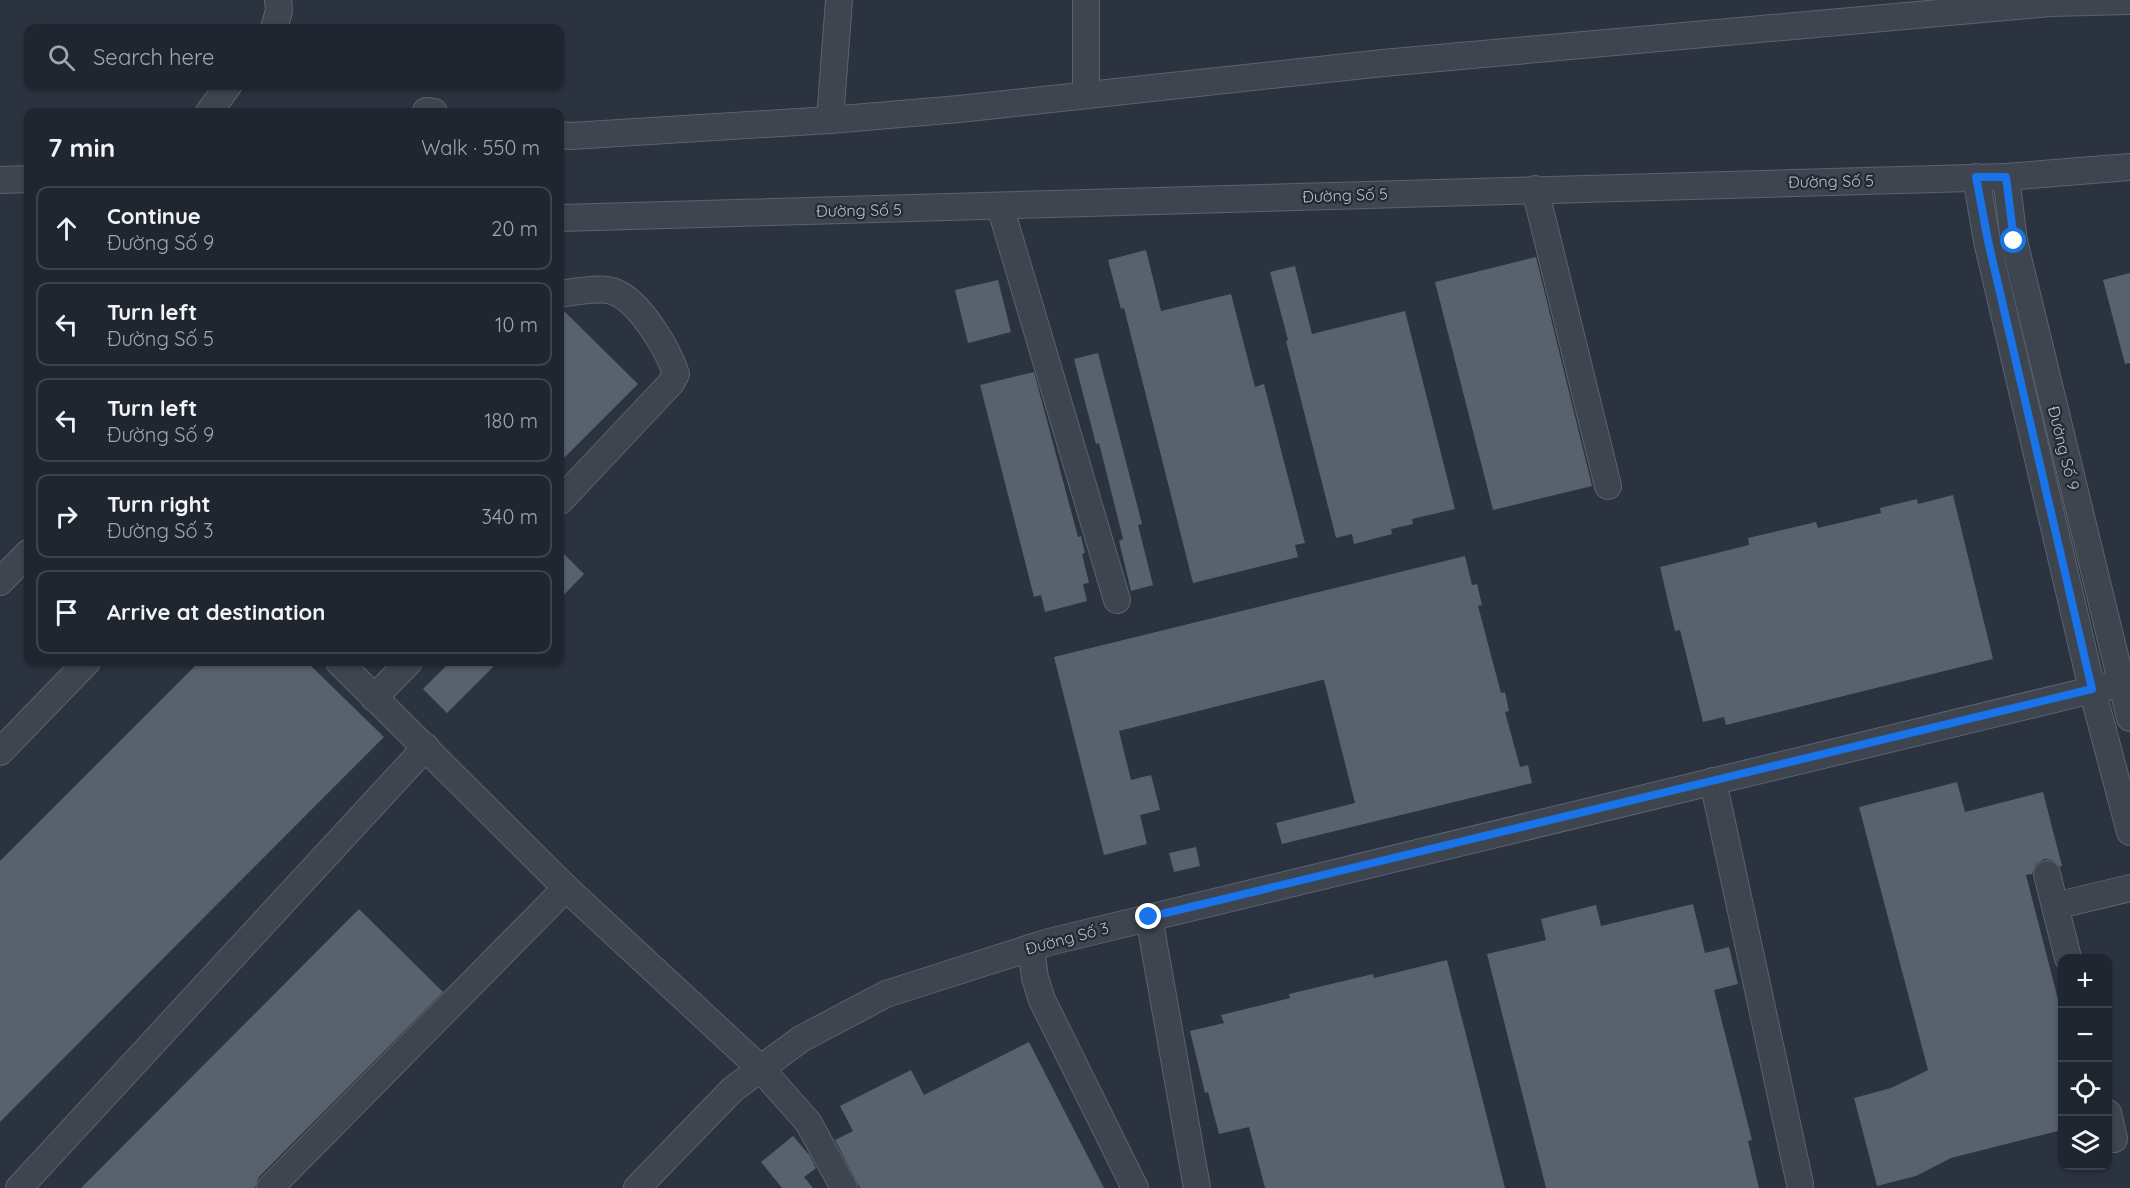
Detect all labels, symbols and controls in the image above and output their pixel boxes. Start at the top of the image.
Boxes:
search box [24,24,564,90]
icon: search [45,41,78,74]
text: Search here [93,43,214,71]
text: 7 min [48,131,115,164]
text: Walk · 550 m [421,135,540,160]
street label: Đường Số 5 [1788,170,1874,192]
street label: Đường Số 5 [1302,184,1388,206]
street label: Đường Số 5 [816,199,902,221]
text: Continue [107,202,201,230]
icon: ahead [50,212,83,245]
text: 20 m [491,216,538,241]
route start [2000,227,2026,253]
text: Đường Số 9 [107,230,214,255]
text: Turn left [107,298,197,326]
icon: left [50,308,83,341]
text: 10 m [495,312,538,337]
text: Đường Số 5 [107,326,214,351]
text: Turn left [107,394,197,422]
icon: left [50,404,83,437]
street label: Đường Số 9 [2044,404,2084,492]
text: 180 m [484,408,538,433]
text: Đường Số 9 [107,422,214,447]
text: Turn right [107,490,211,518]
icon: right [50,500,83,533]
text: 340 m [481,504,538,529]
text: Đường Số 3 [107,518,214,543]
icon: arrive [50,596,83,629]
text: Arrive at destination [107,598,325,626]
route end [1135,903,1161,929]
street label: Đường Số 3 [1023,917,1111,959]
map controls [2058,954,2112,1170]
button: + [2058,954,2112,1008]
button: − [2058,1008,2112,1062]
button: locate [2058,1062,2112,1116]
button: layers [2058,1116,2112,1170]

